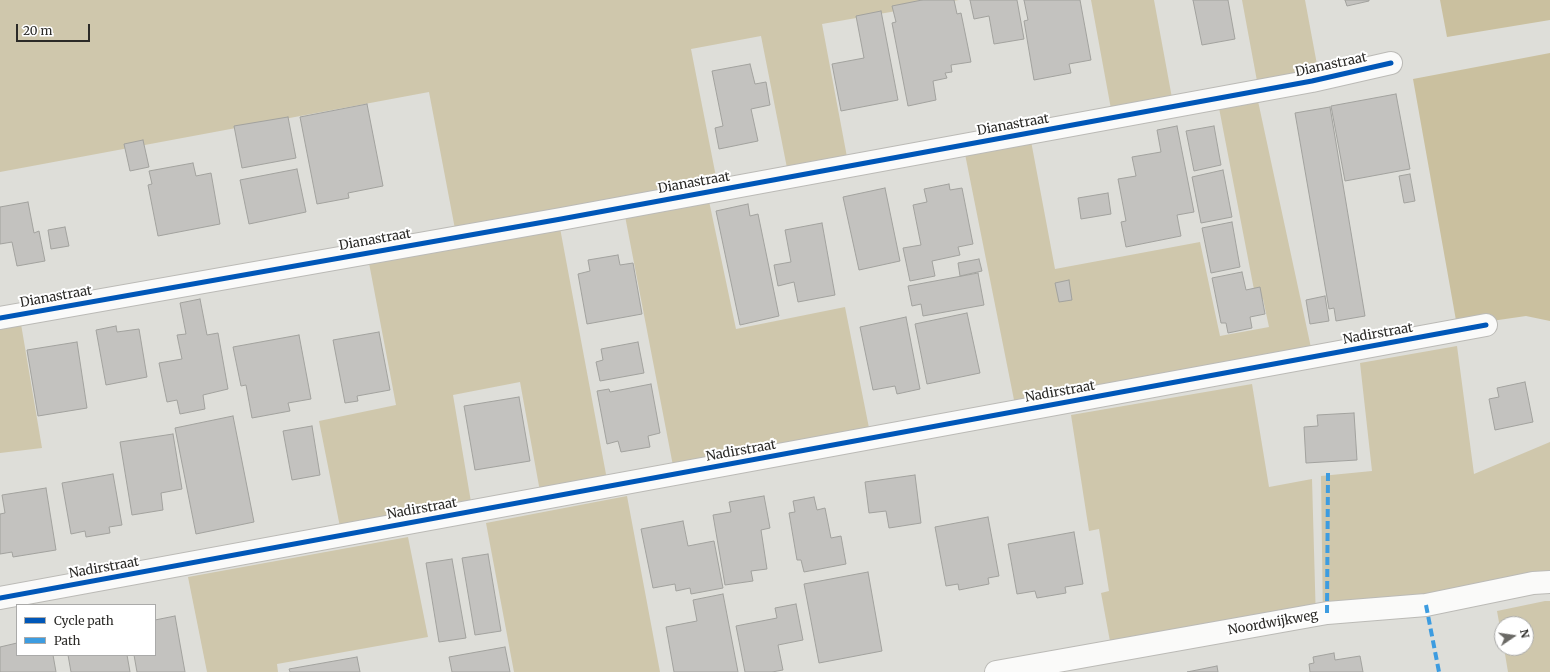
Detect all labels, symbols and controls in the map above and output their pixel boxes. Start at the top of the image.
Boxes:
scale bar [18,16,92,42]
text: 20 m [23,23,52,38]
street label: Dianastraat [1294,50,1368,80]
street label: Dianastraat [976,111,1050,139]
street label: Dianastraat [657,169,731,197]
street label: Dianastraat [338,226,412,254]
street label: Dianastraat [19,283,93,311]
street label: Nadirstraat [1342,320,1414,348]
street label: Nadirstraat [1024,378,1096,406]
street label: Nadirstraat [705,437,777,465]
street label: Nadirstraat [386,495,458,523]
street label: Nadirstraat [68,554,140,582]
legend [16,604,156,656]
street label: Noordwijkweg [1227,607,1319,639]
text: Cycle path [54,613,114,628]
north arrow [1494,616,1534,656]
text: N [1517,628,1533,639]
text: Path [54,633,80,648]

